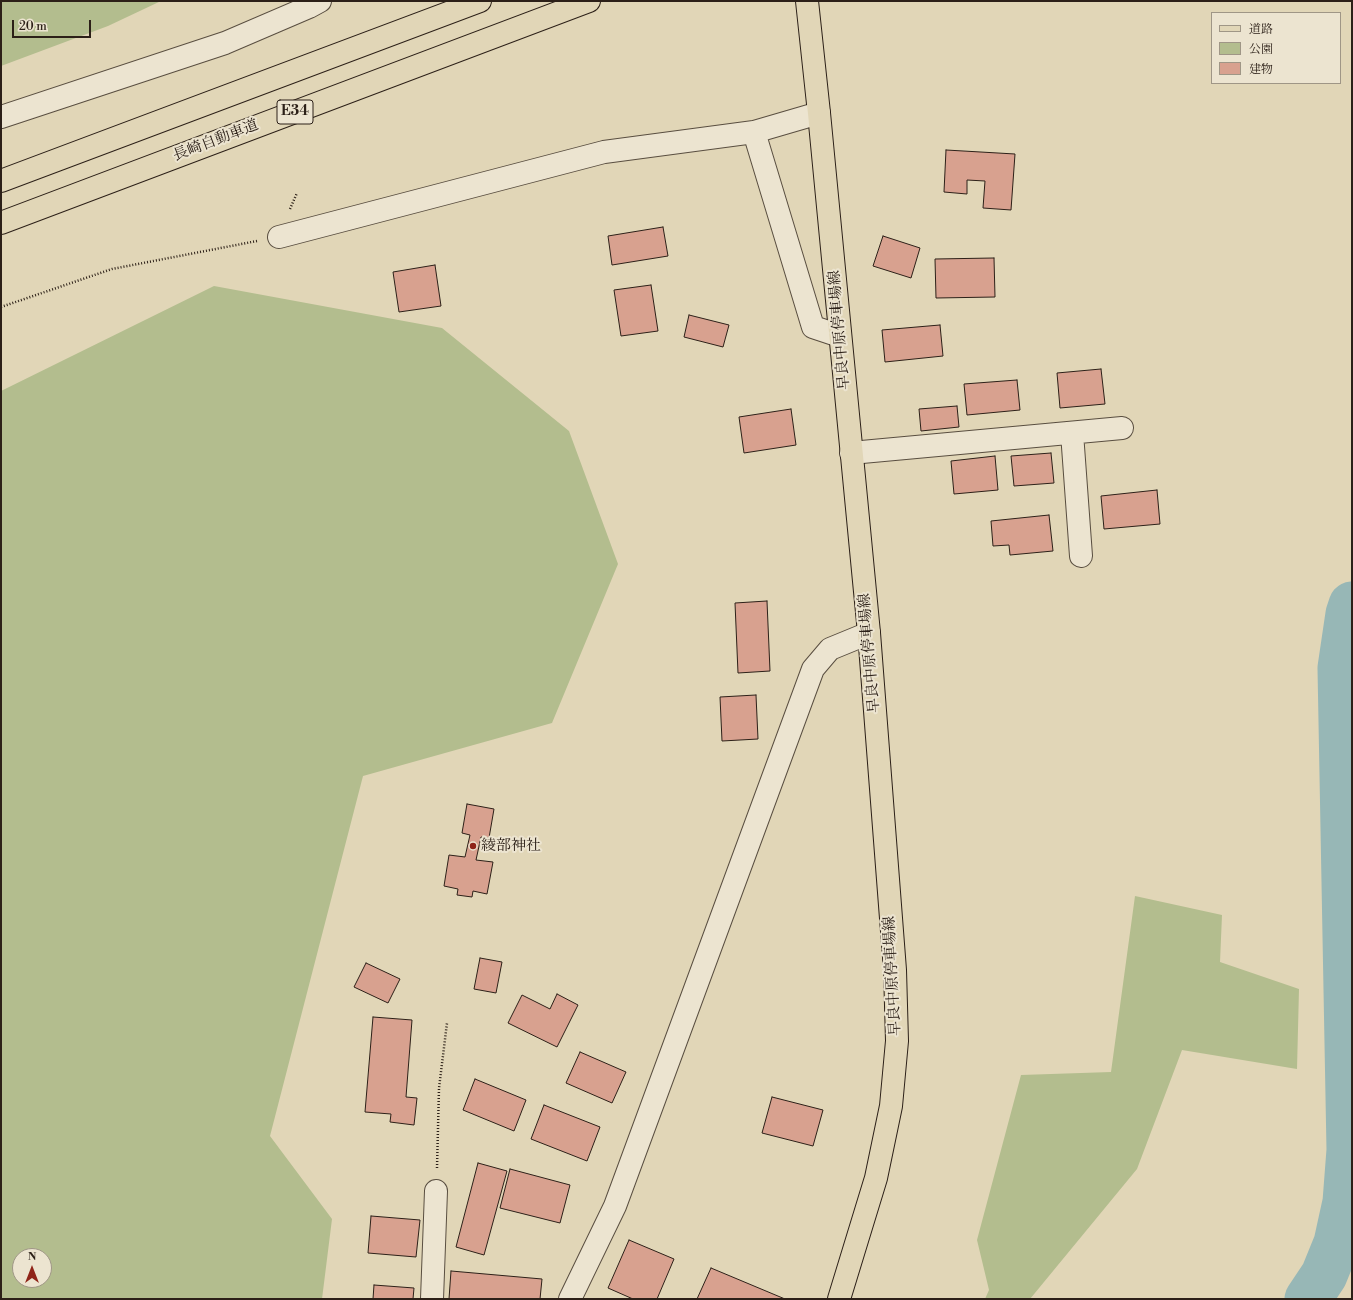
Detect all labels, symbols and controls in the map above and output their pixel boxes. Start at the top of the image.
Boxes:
scale bar [14,12,93,38]
legend [1211,12,1341,84]
text: 20 m [19,19,47,34]
text: 道路 [1249,22,1273,37]
text: 公園 [1249,42,1273,57]
text: 建物 [1249,62,1273,77]
road number: E34 [277,100,313,124]
street label: 長崎自動車道 [171,116,261,166]
street label: 早良中原停車場線 [826,269,854,391]
street label: 早良中原停車場線 [856,592,884,714]
place label: 綾部神社 [481,837,541,855]
marker: 綾部神社 [468,841,478,851]
street label: 早良中原停車場線 [881,916,905,1036]
north arrow [12,1248,52,1288]
text: N [28,1250,36,1264]

